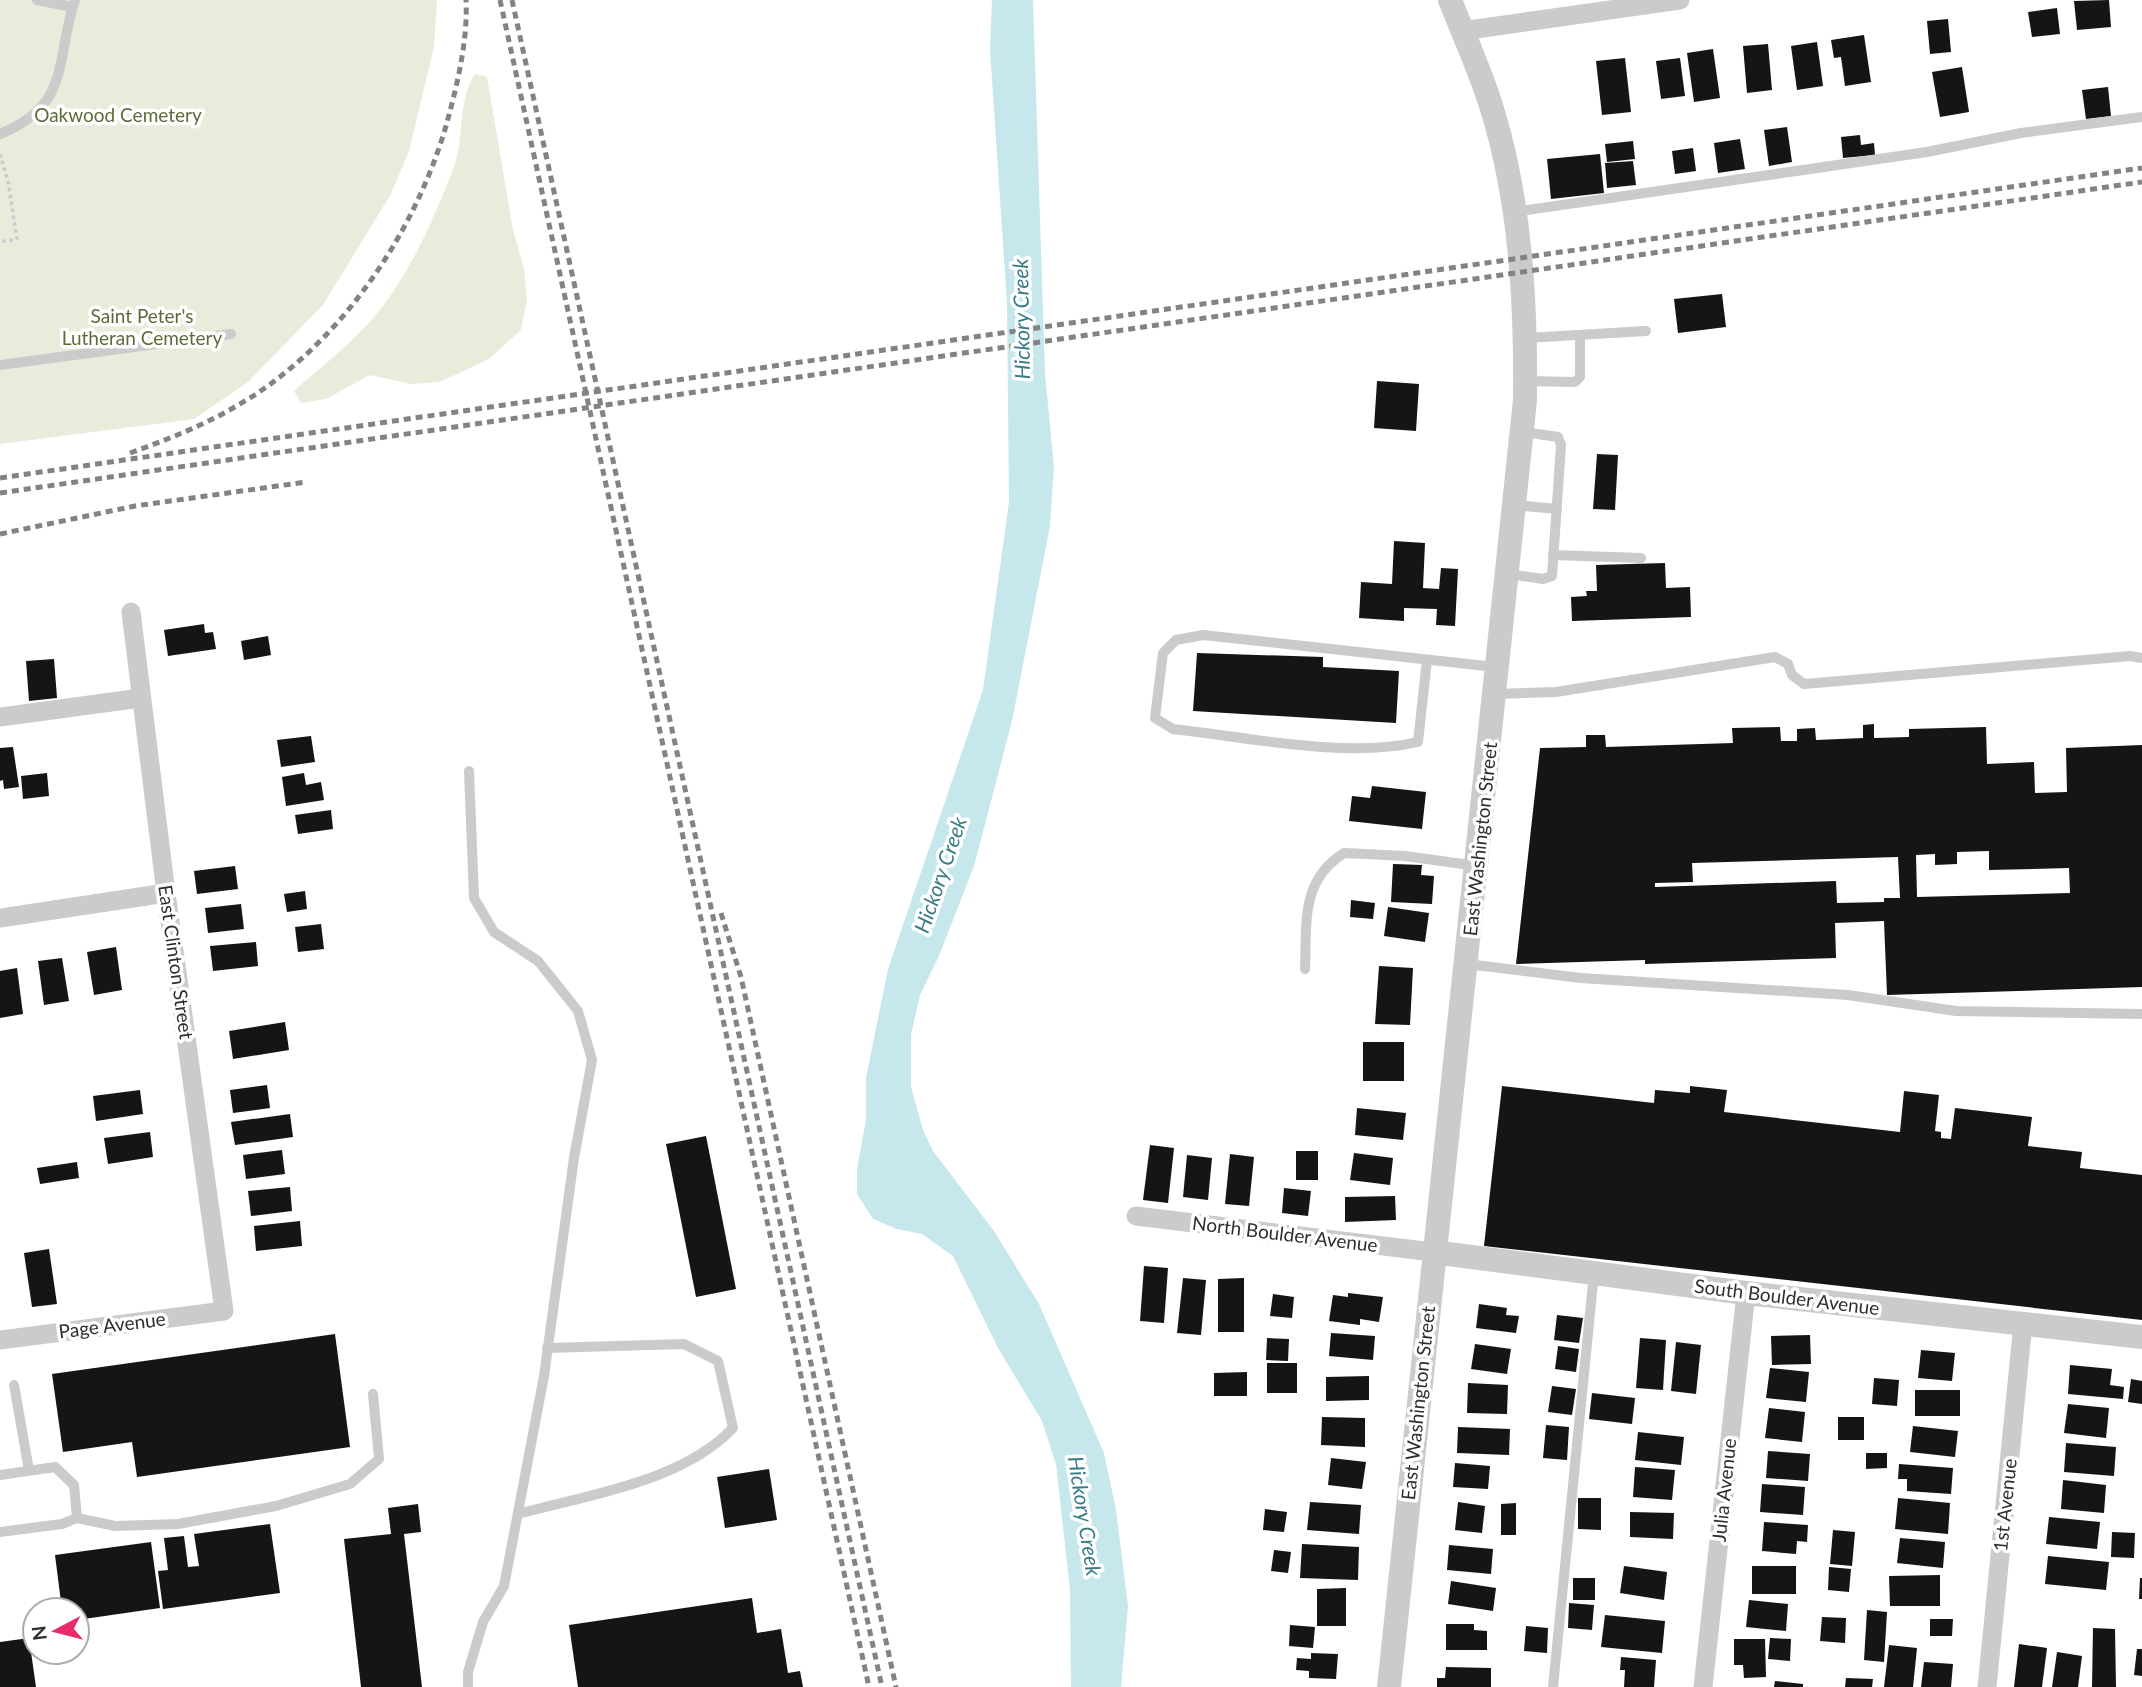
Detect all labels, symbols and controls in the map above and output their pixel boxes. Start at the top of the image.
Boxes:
park label: Oakwood Cemetery [34,103,202,126]
water label: Hickory Creek [1007,257,1034,380]
park label: Saint Peter's Lutheran Cemetery [62,304,222,349]
street label: East Washington Street [1458,741,1501,937]
water label: Hickory Creek [908,812,971,936]
street label: East Clinton Street [154,883,199,1041]
street label: North Boulder Avenue [1191,1211,1379,1256]
street label: South Boulder Avenue [1693,1274,1881,1319]
street label: East Washington Street [1396,1305,1439,1501]
street label: Page Avenue [57,1307,167,1342]
street label: Julia Avenue [1707,1437,1740,1543]
water label: Hickory Creek [1064,1454,1107,1578]
street label: 1st Avenue [1988,1457,2021,1552]
north arrow [21,1596,91,1666]
text: N [26,1624,51,1642]

